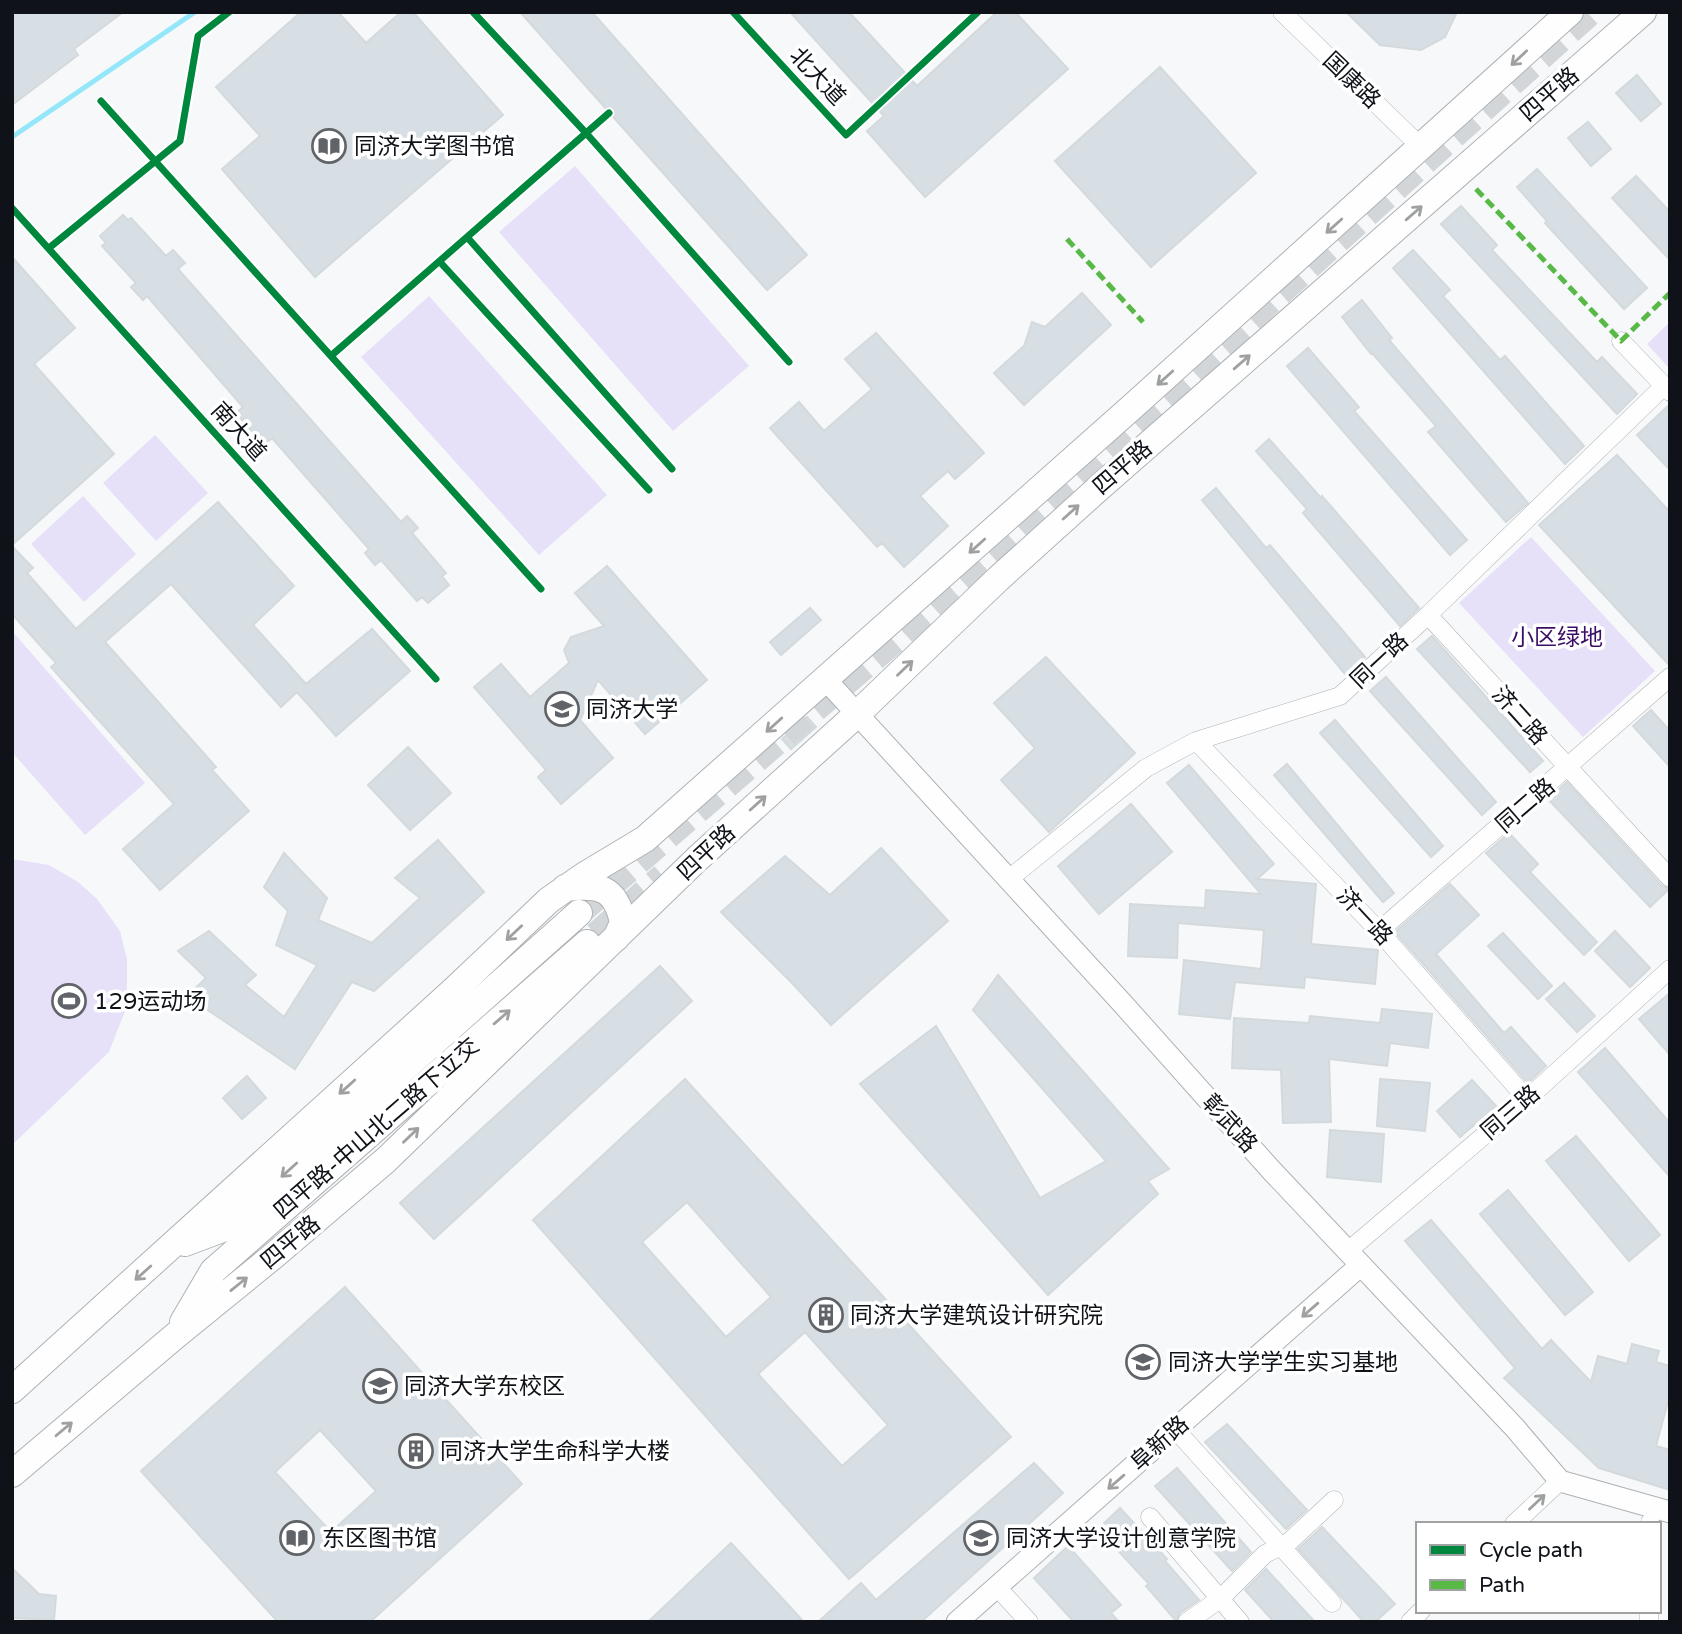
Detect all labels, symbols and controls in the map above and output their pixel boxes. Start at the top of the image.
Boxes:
street label: 北大道 [784,42,851,111]
street label: 国康路 [1317,47,1386,115]
one-way arrow [1511,50,1528,67]
street label: 四平路 [1514,62,1585,128]
library icon: 同济大学图书馆 [310,127,348,165]
place label: 同济大学图书馆 [354,133,515,161]
one-way arrow [1404,205,1422,221]
one-way arrow [1325,218,1343,234]
one-way arrow [1233,354,1251,370]
one-way arrow [1156,370,1174,386]
street label: 南大道 [205,397,272,467]
street label: 四平路 [1087,435,1158,501]
one-way arrow [1062,504,1079,521]
one-way arrow [968,538,986,554]
park label: 小区绿地 [1511,624,1603,652]
street label: 同一路 [1345,627,1414,694]
one-way arrow [897,660,914,677]
street label: 济二路 [1486,681,1553,751]
school or university icon: 同济大学 [543,690,581,728]
place label: 同济大学 [586,696,678,724]
one-way arrow [766,717,784,733]
street label: 同二路 [1490,773,1561,839]
one-way arrow [749,795,766,812]
street label: 四平路 [672,819,741,886]
street label: 济一路 [1331,882,1398,951]
one-way arrow [506,924,523,941]
sports icon: 129运动场 [50,982,88,1020]
place label: 129运动场 [94,988,206,1016]
one-way arrow [493,1009,511,1025]
street label: 四平路-中山北二路下立交 [268,1032,485,1225]
one-way arrow [338,1079,356,1095]
street label: 同三路 [1475,1080,1546,1146]
street label: 彰武路 [1196,1089,1263,1159]
one-way arrow [402,1127,419,1144]
one-way arrow [281,1162,299,1178]
street label: 四平路 [255,1210,326,1276]
one-way arrow [135,1265,152,1282]
one-way arrow [230,1276,248,1292]
building icon: 同济大学建筑设计研究院 [807,1296,845,1334]
place label: 同济大学建筑设计研究院 [850,1302,1103,1330]
one-way arrow [1301,1302,1319,1318]
school or university icon: 同济大学学生实习基地 [1124,1343,1162,1381]
place label: 同济大学学生实习基地 [1168,1349,1398,1377]
school or university icon: 同济大学东校区 [361,1367,399,1405]
place label: 同济大学东校区 [404,1373,565,1401]
street label: 阜新路 [1125,1410,1195,1477]
one-way arrow [55,1422,73,1437]
building icon: 同济大学生命科学大楼 [397,1432,435,1470]
place label: 同济大学生命科学大楼 [440,1438,670,1466]
one-way arrow [1107,1474,1125,1490]
one-way arrow [1528,1494,1545,1511]
library icon: 东区图书馆 [278,1519,316,1557]
school or university icon: 同济大学设计创意学院 [962,1519,1000,1557]
legend [1416,1522,1661,1613]
place label: 东区图书馆 [322,1525,437,1553]
place label: 同济大学设计创意学院 [1006,1525,1236,1553]
text: Cycle path [1479,1538,1583,1563]
text: Path [1479,1573,1525,1598]

